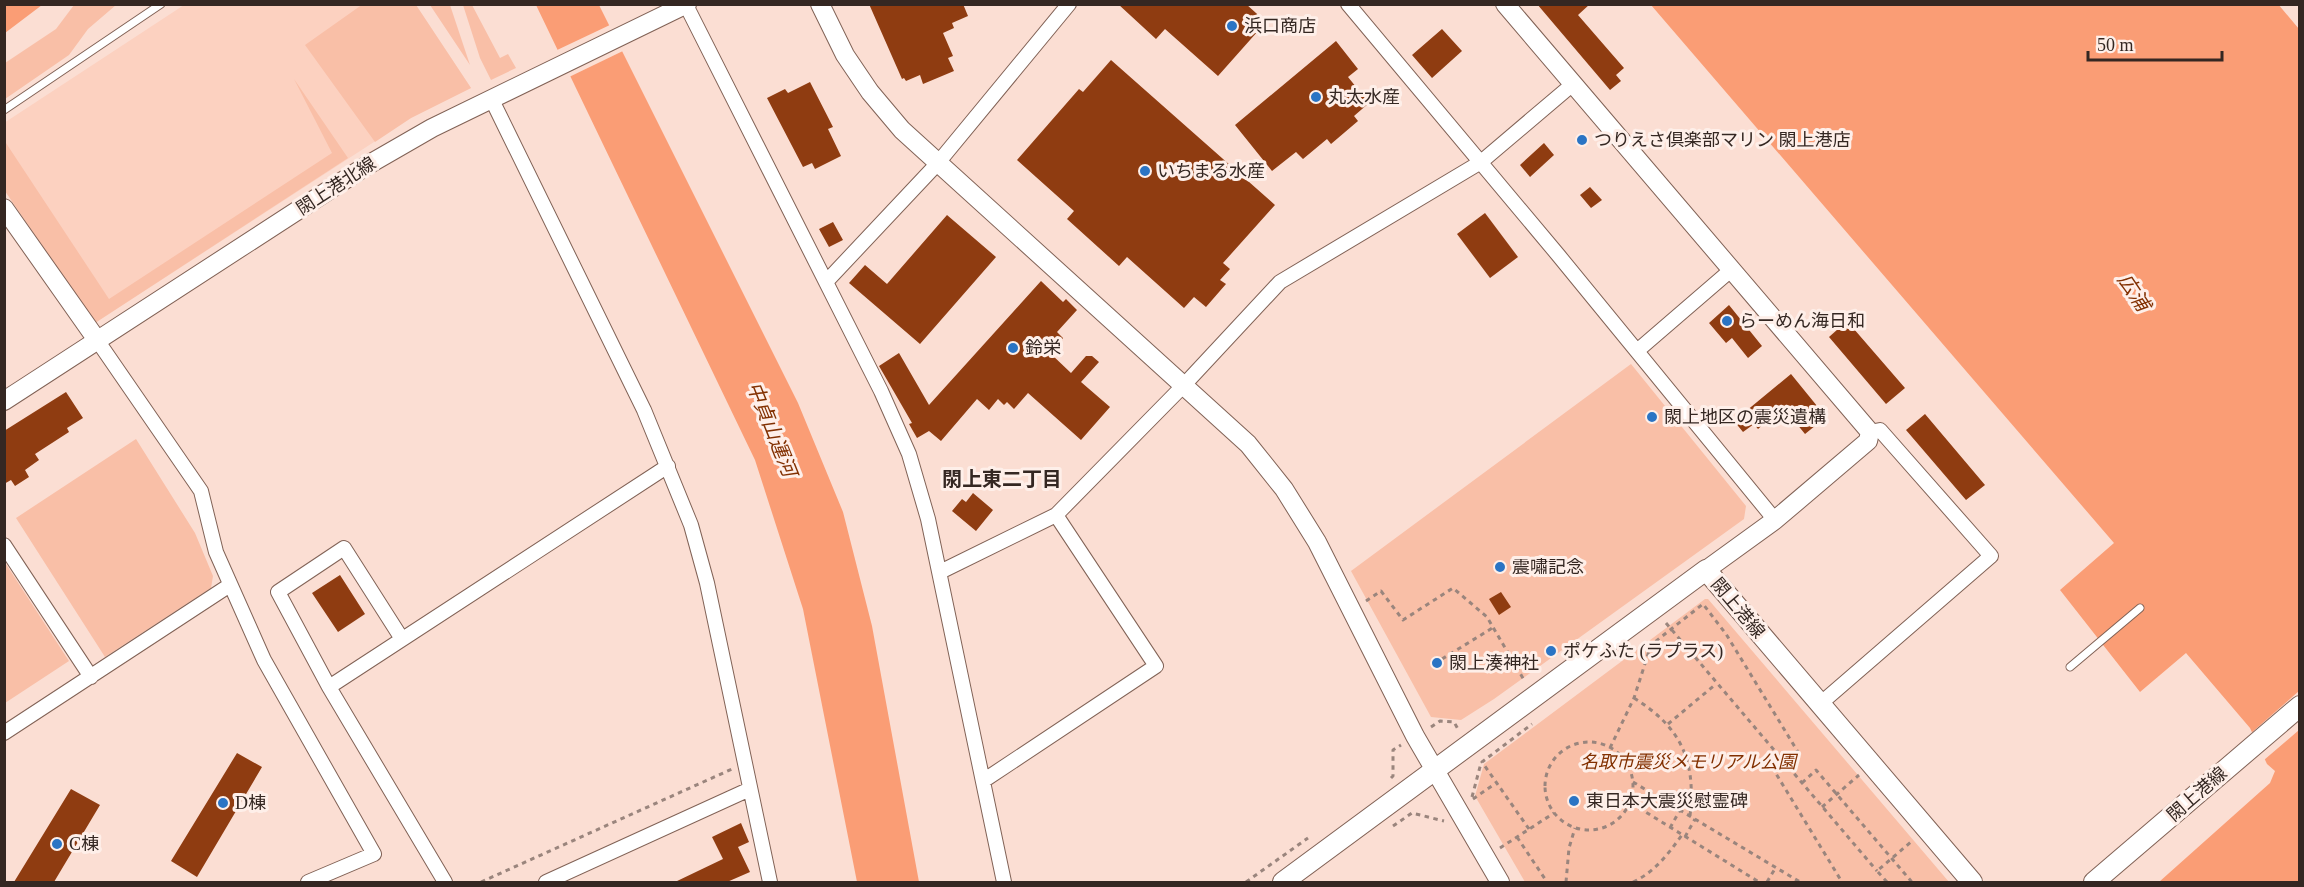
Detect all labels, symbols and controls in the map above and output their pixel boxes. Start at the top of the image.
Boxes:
place label: 浜口商店 [1244,16,1316,36]
marker: 浜口商店 [1225,19,1239,33]
scale bar [2088,24,2222,62]
text: 50 m [2097,35,2134,55]
place label: 丸太水産 [1328,87,1400,107]
marker: 丸太水産 [1309,90,1323,104]
place label: つりえさ倶楽部マリン 閖上港店 [1594,130,1851,150]
marker: つりえさ倶楽部マリン 閖上港店 [1575,133,1589,147]
street label: 閖上港北線 [293,153,379,219]
place label: いちまる水産 [1157,161,1265,181]
marker: いちまる水産 [1138,164,1152,178]
water label: 広浦 [2114,269,2156,317]
place label: らーめん海日和 [1739,311,1865,331]
marker: らーめん海日和 [1720,314,1734,328]
place label: 鈴栄 [1025,338,1061,358]
marker: 鈴栄 [1006,341,1020,355]
water label: 中貞山運河 [743,379,802,483]
place label: 閖上地区の震災遺構 [1664,407,1826,427]
marker: 閖上地区の震災遺構 [1645,410,1659,424]
district label: 閖上東二丁目 [942,468,1062,490]
place label: 震嘯記念 [1512,557,1584,577]
marker: 震嘯記念 [1493,560,1507,574]
street label: 閖上港線 [1707,574,1769,642]
place label: ポケふた (ラプラス) [1563,641,1723,662]
marker: ポケふた (ラプラス) [1544,644,1558,658]
place label: 閖上湊神社 [1449,653,1539,673]
marker: 閖上湊神社 [1430,656,1444,670]
park label: 名取市震災メモリアル公園 [1580,752,1799,772]
street label: 閖上港線 [2163,763,2231,825]
place label: 東日本大震災慰霊碑 [1586,791,1748,811]
place label: D棟 [235,793,266,813]
marker: 東日本大震災慰霊碑 [1567,794,1581,808]
marker: D棟 [216,796,230,810]
place label: C棟 [69,834,99,854]
marker: C棟 [50,837,64,851]

